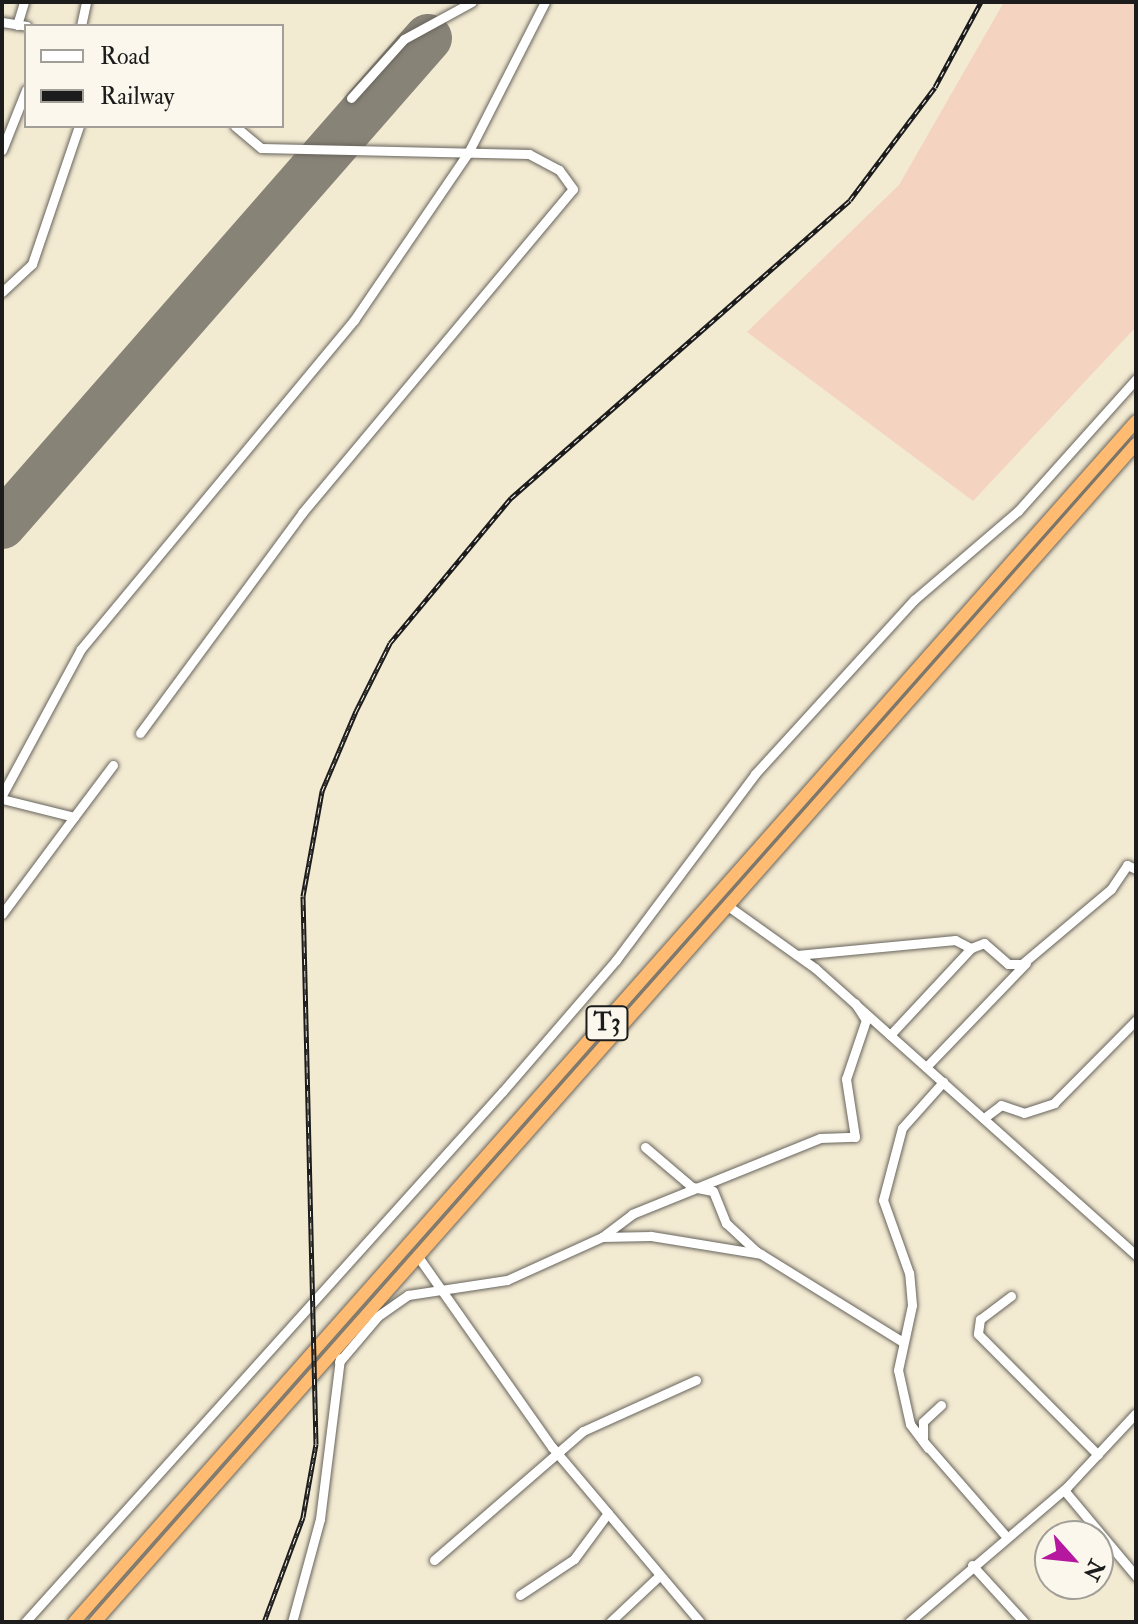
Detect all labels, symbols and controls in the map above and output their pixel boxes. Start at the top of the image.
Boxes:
legend [24,24,284,128]
text: Road [100,41,150,72]
text: Railway [100,81,174,112]
road number: T3 [585,1003,629,1043]
north arrow [1034,1520,1114,1600]
text: N [1077,1555,1111,1585]

